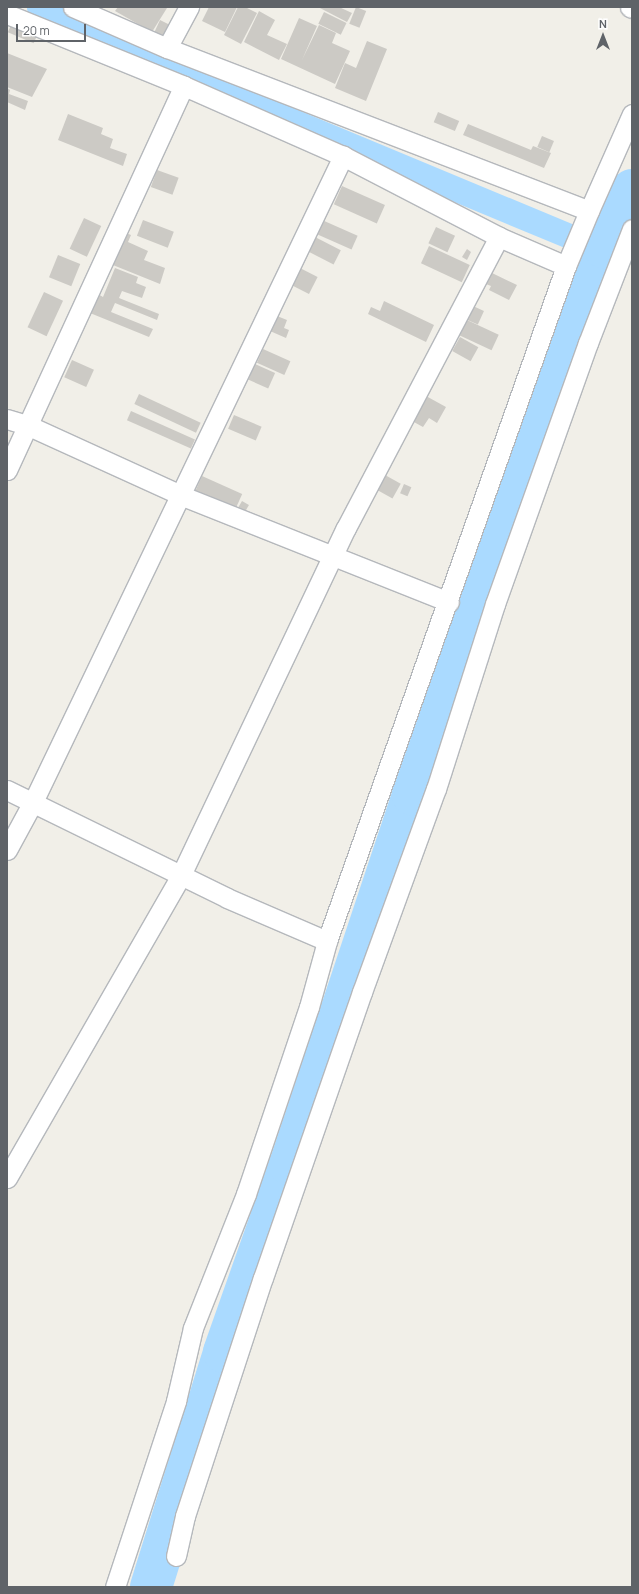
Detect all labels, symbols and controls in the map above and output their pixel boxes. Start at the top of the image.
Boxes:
scale bar [18,16,88,42]
north arrow [583,16,623,56]
text: N [599,16,607,31]
text: 20 m [23,22,50,39]

